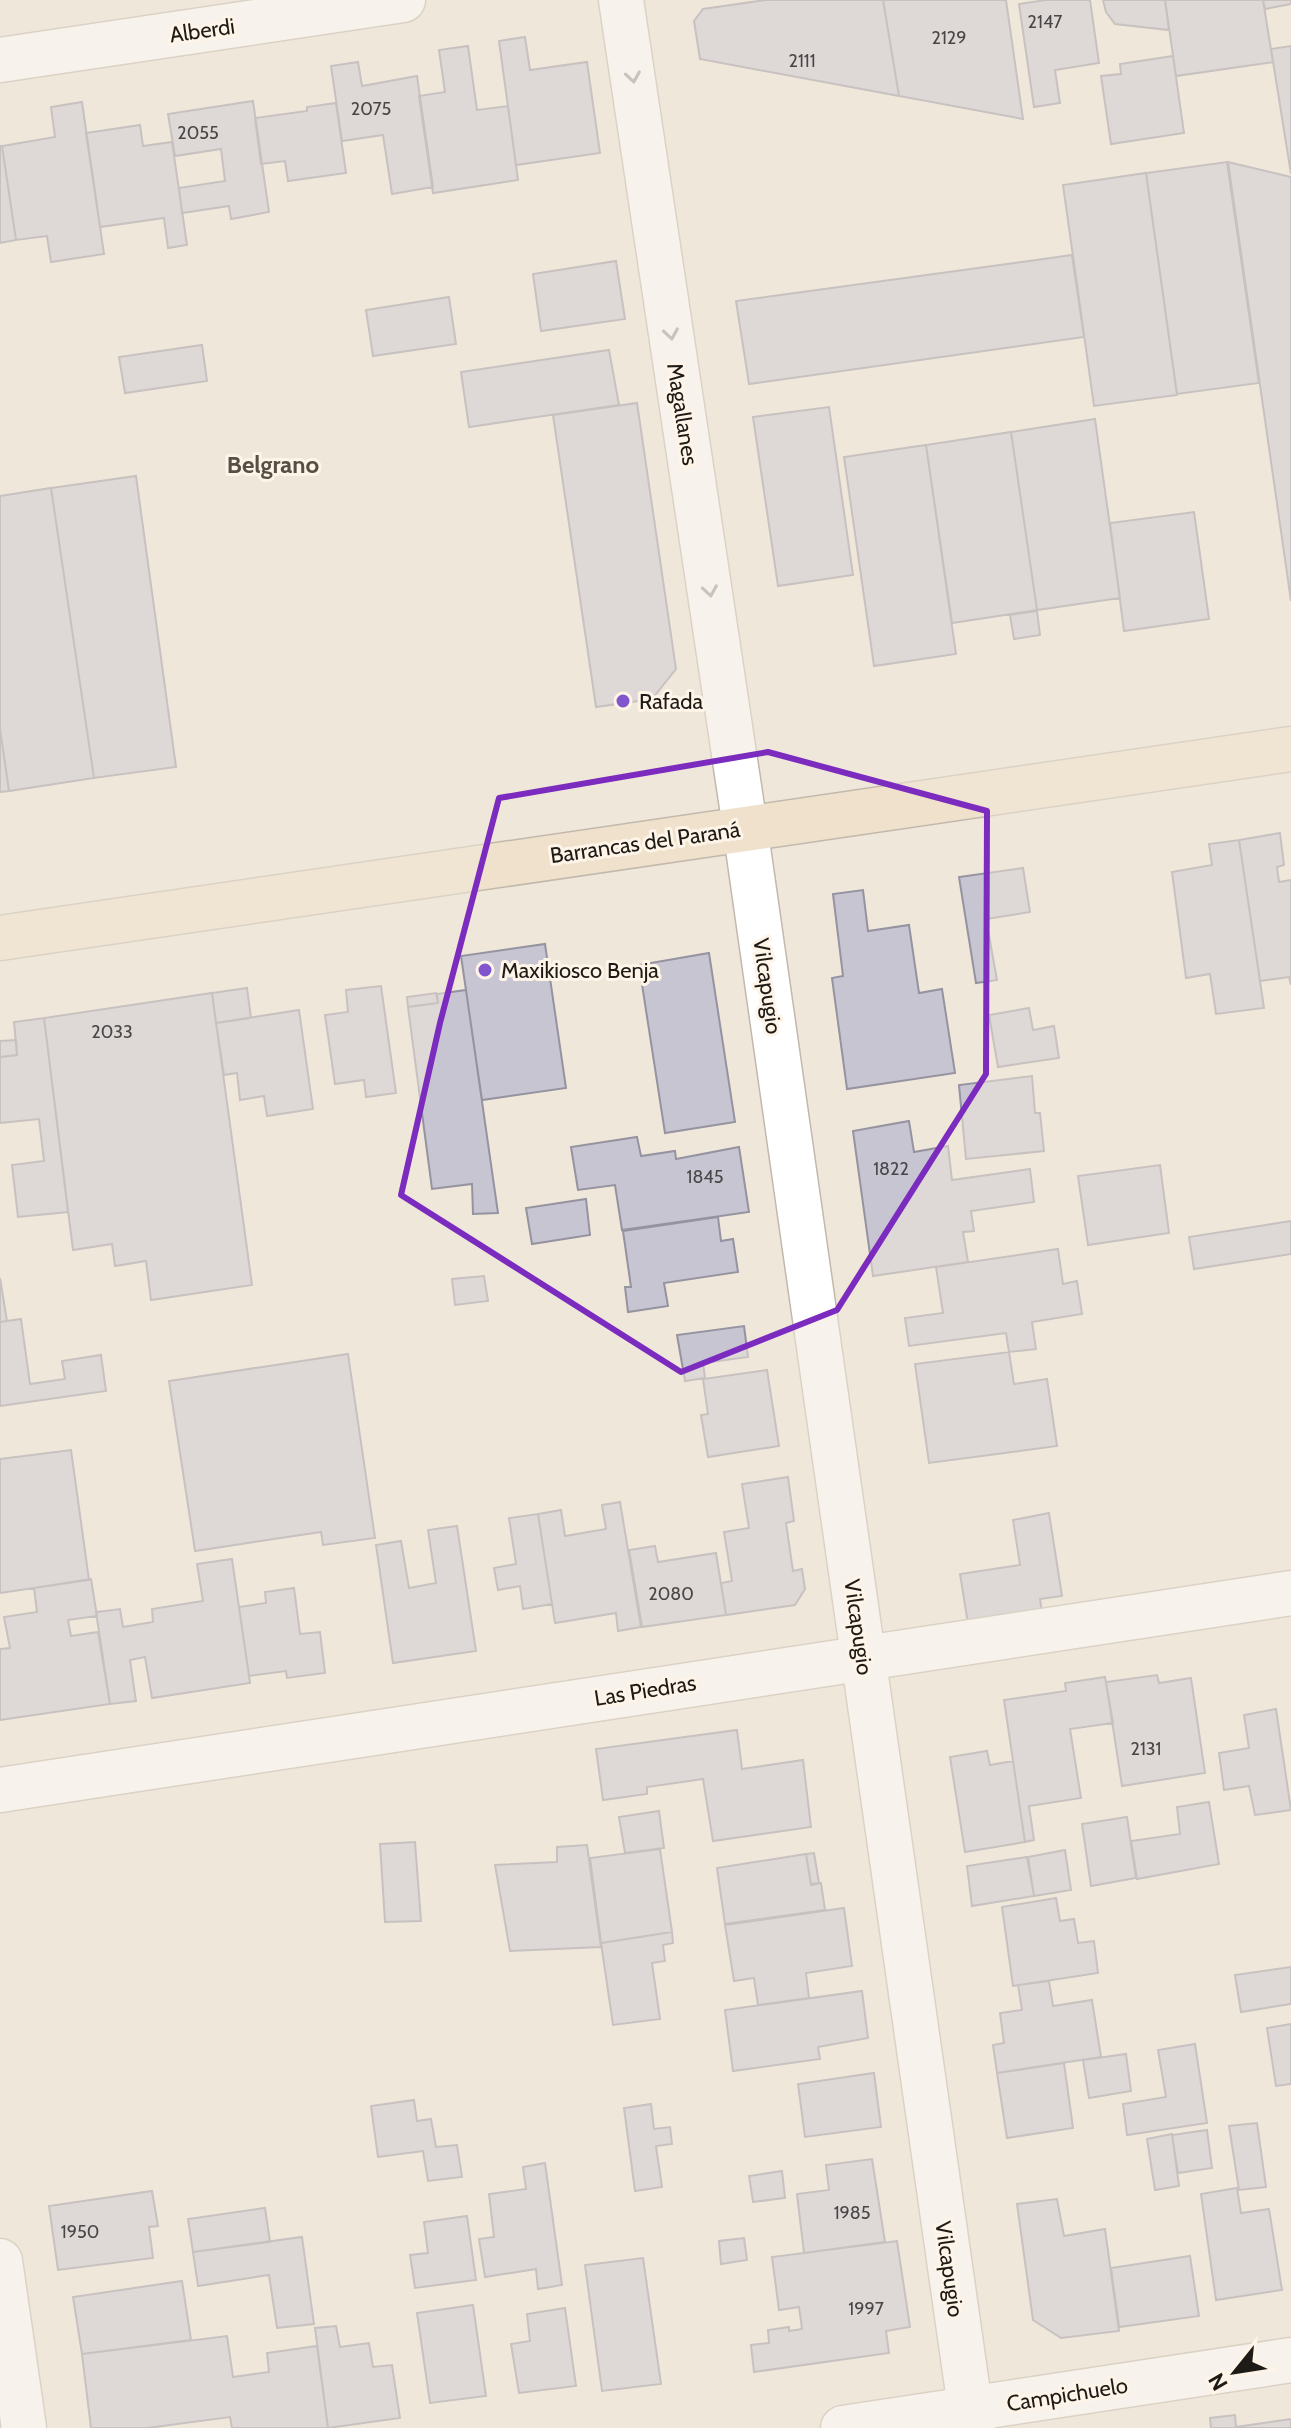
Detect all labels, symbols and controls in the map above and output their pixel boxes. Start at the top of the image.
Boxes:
house number: 2147 [1028,11,1062,33]
street label: Alberdi [168,13,236,48]
house number: 2129 [932,27,966,49]
house number: 2111 [788,50,816,72]
one-way arrow [624,70,641,84]
house number: 2075 [351,98,391,120]
house number: 2055 [177,122,219,144]
one-way arrow [662,327,679,341]
street label: Magallanes [661,361,704,467]
district label: Belgrano [227,450,319,479]
one-way arrow [701,585,718,598]
place label: Rafada [639,688,704,715]
marker: Rafada [614,692,632,710]
street label: Barrancas del Paraná [548,816,742,869]
street label: Vilcapugio [747,936,788,1036]
place label: Maxikiosco Benja [501,957,659,984]
marker: Maxikiosco Benja [476,961,494,979]
house number: 2033 [91,1021,133,1043]
house number: 1822 [873,1158,909,1180]
house number: 1845 [687,1166,723,1188]
street label: Vilcapugio [838,1577,879,1677]
house number: 2080 [648,1583,694,1605]
street label: Las Piedras [592,1669,698,1712]
house number: 2131 [1131,1738,1161,1760]
house number: 1985 [834,2202,870,2224]
street label: Vilcapugio [929,2219,970,2319]
house number: 1950 [61,2221,99,2243]
house number: 1997 [848,2298,884,2320]
north arrow [1195,2332,1275,2412]
text: N [1203,2368,1234,2395]
street label: Campichuelo [1005,2372,1130,2417]

